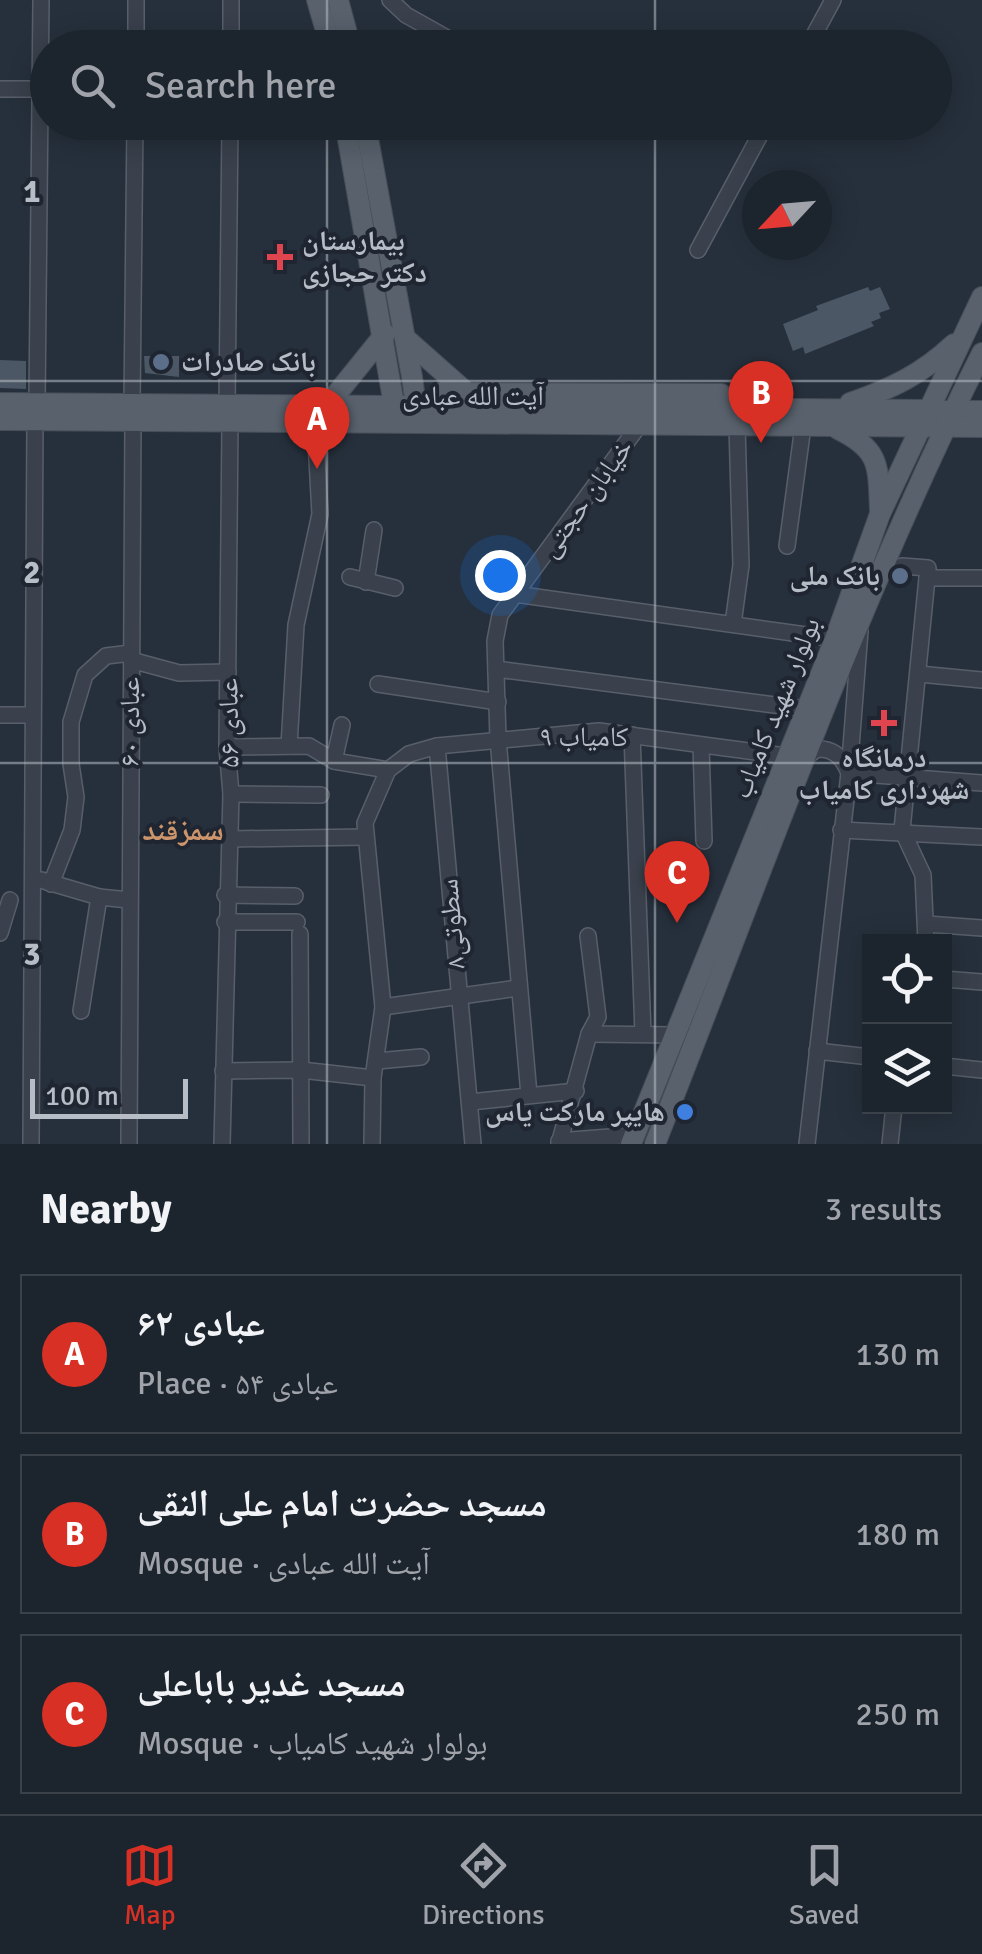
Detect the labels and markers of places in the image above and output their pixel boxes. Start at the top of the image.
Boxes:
place label: بیمارستان دکتر حجازی [302,224,427,290]
marker: بیمارستان دکتر حجازی [267,244,293,270]
place label: بانک صادرات [181,345,316,379]
marker: بانک صادرات [150,351,172,373]
pin: B [728,360,794,443]
pin: A [284,386,350,469]
place label: بانک ملی [789,559,880,593]
marker: بانک ملی [889,565,911,587]
marker: درمانگاه شهرداری کامیاب [871,710,897,736]
place label: درمانگاه شهرداری کامیاب [799,741,969,807]
pin: C [644,840,710,923]
place label: هایپر مارکت یاس [485,1095,665,1129]
marker: هایپر مارکت یاس [674,1101,696,1123]

